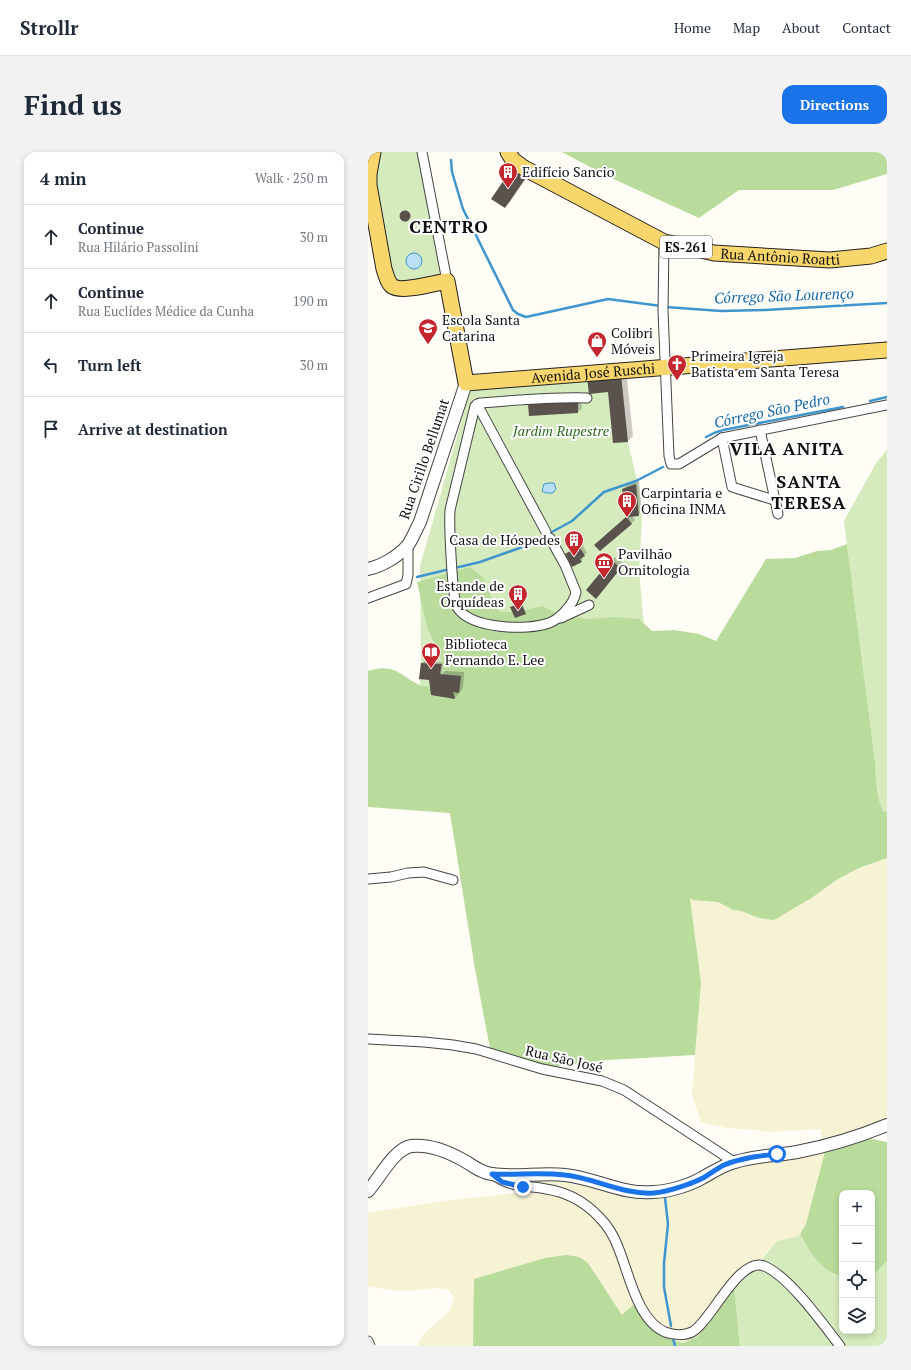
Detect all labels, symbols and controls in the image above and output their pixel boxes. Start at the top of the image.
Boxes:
text: Strollr [20,15,78,40]
text: Home [674,18,711,37]
text: Map [733,18,760,37]
text: About [782,18,820,37]
text: Contact [842,18,891,37]
button: Directions [782,85,887,124]
text: Find us [24,86,122,123]
building icon: Edifício Sancio [497,161,519,189]
place label: Edifício Sancio [522,162,615,181]
text: 4 min [40,167,87,190]
text: Walk · 250 m [255,169,328,187]
district label: CENTRO [409,214,489,238]
text: Continue [78,218,144,238]
icon: ahead [40,226,62,248]
text: 30 m [300,228,328,246]
road number: ES-261 [660,236,712,258]
text: Rua Hilário Passolini [78,238,199,256]
street label: Rua Antônio Roatti [720,243,841,269]
text: Continue [78,282,144,302]
water label: Córrego São Lourenço [714,283,855,307]
icon: ahead [40,290,62,312]
text: 190 m [293,292,328,310]
text: Rua Euclídes Médice da Cunha [78,302,254,320]
place label: Escola Santa Catarina [442,310,520,345]
school or university icon: Escola Santa Catarina [417,317,439,345]
place label: Colibri Móveis [611,323,655,358]
shop icon: Colibri Móveis [586,330,608,358]
place label: Primeira Igreja Batista em Santa Teresa [691,346,839,381]
church icon: Primeira Igreja Batista em Santa Teresa [666,353,688,381]
icon: left [40,354,62,376]
text: Turn left [78,355,142,375]
text: 30 m [300,356,328,374]
street label: Avenida José Ruschi [530,358,656,387]
water label: Córrego São Pedro [712,388,832,432]
street label: Rua Cirillo Bellumat [394,395,453,522]
icon: arrive [40,418,62,440]
text: Arrive at destination [78,419,228,439]
park label: Jardim Rupestre [512,421,610,440]
district label: VILA ANITA [730,436,845,460]
district label: SANTA TERESA [771,469,847,514]
place label: Carpintaria e Oficina INMA [641,483,727,518]
building icon: Carpintaria e Oficina INMA [616,490,638,518]
building icon: Casa de Hóspedes [563,529,585,557]
place label: Casa de Hóspedes [449,530,560,549]
place label: Pavilhão Ornitologia [618,544,690,579]
museum icon: Pavilhão Ornitologia [593,551,615,579]
place label: Estande de Orquídeas [436,576,504,611]
building icon: Estande de Orquídeas [507,583,529,611]
place label: Biblioteca Fernando E. Lee [445,634,544,669]
library icon: Biblioteca Fernando E. Lee [420,641,442,669]
street label: Rua São José [524,1040,605,1077]
route start [768,1145,786,1163]
route end [514,1178,532,1196]
map controls [839,1190,875,1334]
button: + [839,1190,875,1226]
button: − [839,1226,875,1262]
button: locate [839,1262,875,1298]
button: layers [839,1298,875,1334]

